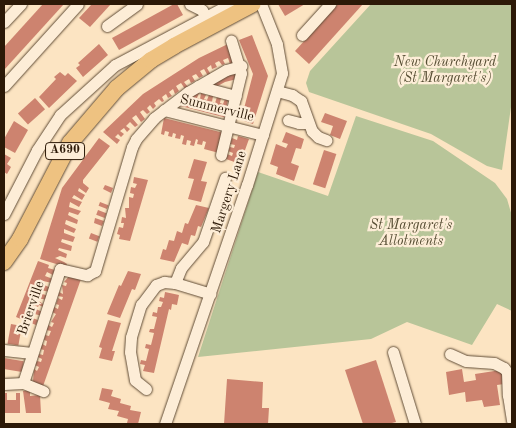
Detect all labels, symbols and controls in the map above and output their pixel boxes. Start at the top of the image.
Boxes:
park label: New Churchyard (St Margaret's) [394,54,496,86]
street label: Summerville [178,91,256,125]
road number: A690 [45,142,85,160]
street label: Margery Lane [208,149,250,235]
park label: St Margaret's Allotments [370,217,452,250]
street label: Brierville [14,279,48,337]

